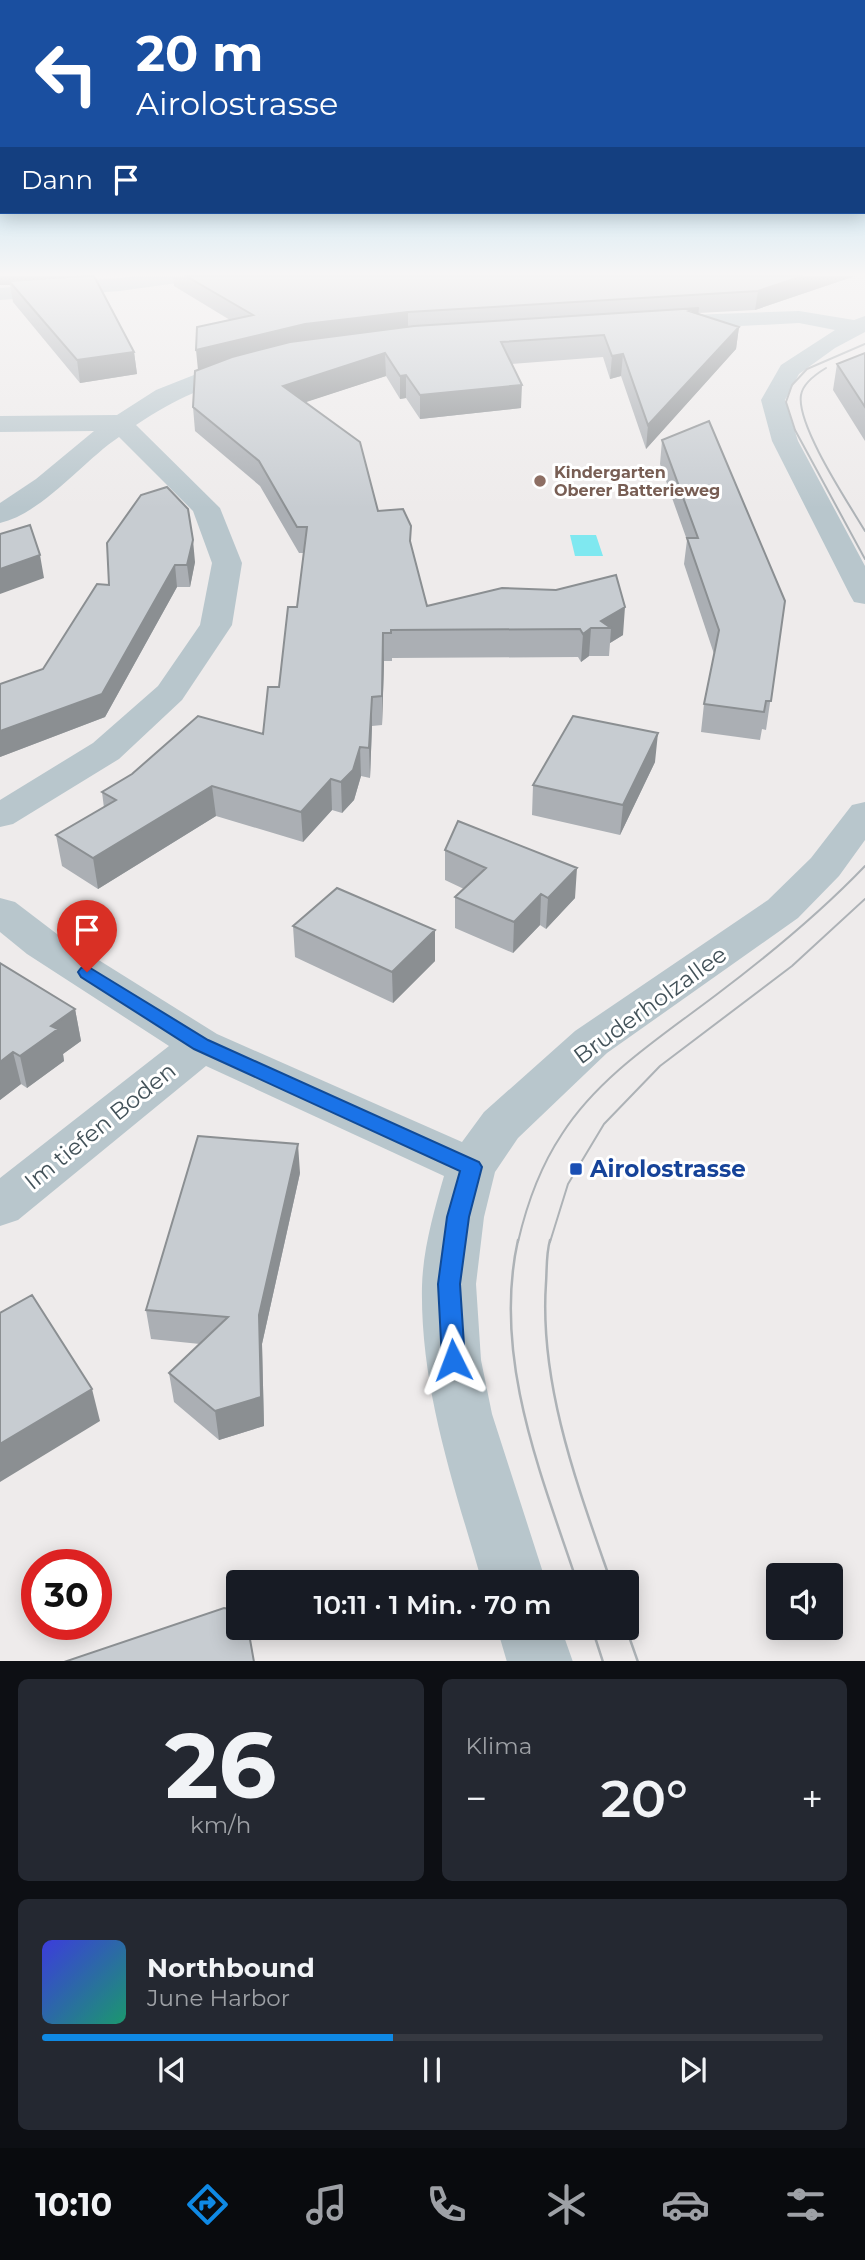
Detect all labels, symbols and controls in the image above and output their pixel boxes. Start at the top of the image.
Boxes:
text: 20 m [136,24,263,83]
icon: left [21,28,112,119]
text: Airolostrasse [136,84,338,123]
icon: arrive [107,161,145,199]
text: Dann [21,164,93,196]
place label: Kindergarten Oberer Batterieweg [554,463,720,500]
marker: Kindergarten Oberer Batterieweg [532,473,548,489]
pin [57,900,117,972]
icon: arrive [68,911,106,949]
street label: Bruderholzallee [568,940,732,1070]
street label: Im tiefen Boden [19,1056,181,1196]
place label: Airolostrasse [589,1155,746,1183]
marker: Airolostrasse [568,1161,584,1177]
position arrow [416,1323,490,1397]
speed limit sign: 30 [21,1549,112,1640]
map controls [766,1563,843,1640]
button: sound [766,1563,843,1640]
text: 10:11 · 1 Min. · 70 m [314,1589,551,1621]
text: 26 [165,1710,277,1821]
text: Klima [466,1732,532,1760]
text: 20° [601,1767,688,1830]
text: − [466,1775,487,1822]
text: + [801,1775,823,1822]
text: km/h [190,1811,251,1839]
text: Northbound [147,1952,315,1984]
text: June Harbor [147,1984,290,2012]
icon: previous [153,2051,191,2089]
icon: pause [413,2051,451,2089]
icon: next [674,2051,712,2089]
icon: directions [183,2180,232,2229]
icon: music [302,2180,351,2229]
icon: phone [422,2180,471,2229]
icon: climate [542,2180,591,2229]
icon: car [661,2180,710,2229]
icon: filters [781,2180,830,2229]
text: 10:10 [35,2185,112,2224]

